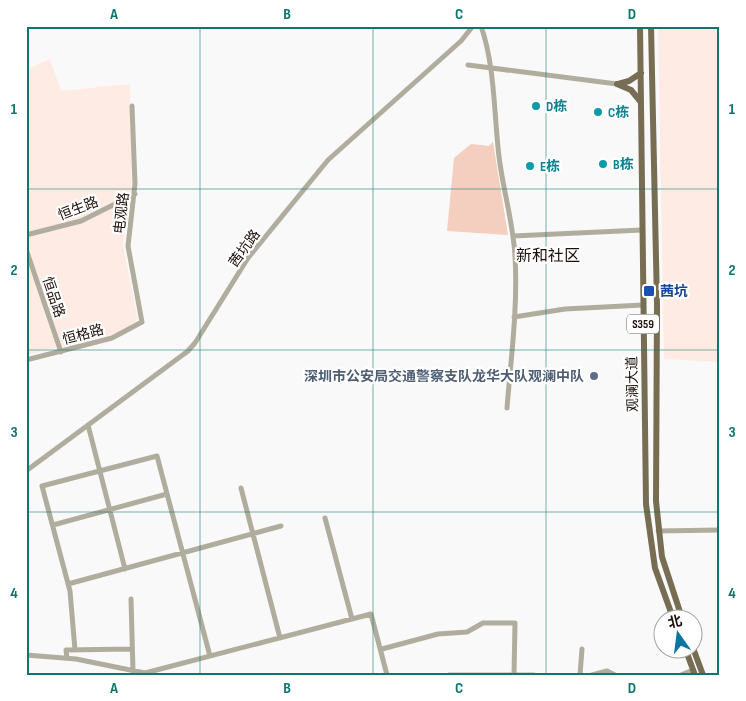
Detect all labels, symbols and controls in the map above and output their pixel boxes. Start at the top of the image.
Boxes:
text: A [109,5,118,24]
text: B [283,5,291,24]
text: C [455,5,463,24]
text: D [628,5,636,24]
place label: D栋 [546,98,567,115]
text: 1 [11,100,18,119]
marker: D栋 [530,100,542,112]
text: 1 [729,100,736,119]
place label: C栋 [608,104,629,121]
marker: C栋 [592,106,604,118]
place label: B栋 [613,156,634,173]
place label: E栋 [540,158,560,175]
marker: B栋 [597,158,609,170]
marker: E栋 [524,160,536,172]
street label: 电观路 [111,191,132,235]
street label: 恒生路 [56,193,101,224]
street label: 茜坑路 [225,226,264,270]
district label: 新和社区 [516,247,580,266]
text: 2 [10,261,18,280]
text: 2 [728,261,736,280]
street label: 恒品路 [39,275,68,320]
place label: 茜坑 [660,283,688,300]
marker: 茜坑 [642,284,656,298]
road number: S359 [627,314,659,334]
street label: 恒格路 [61,321,106,348]
street label: 观澜大道 [624,356,641,412]
place label: 深圳市公安局交通警察支队龙华大队观澜中队 [304,368,584,385]
marker: 深圳市公安局交通警察支队龙华大队观澜中队 [588,370,600,382]
text: 3 [10,423,18,442]
text: 3 [728,423,736,442]
text: 4 [10,584,18,603]
text: 4 [728,584,736,603]
north arrow [654,608,704,658]
text: 北 [666,612,684,632]
text: A [109,679,118,698]
text: B [283,679,291,698]
text: C [455,679,463,698]
text: D [628,679,636,698]

